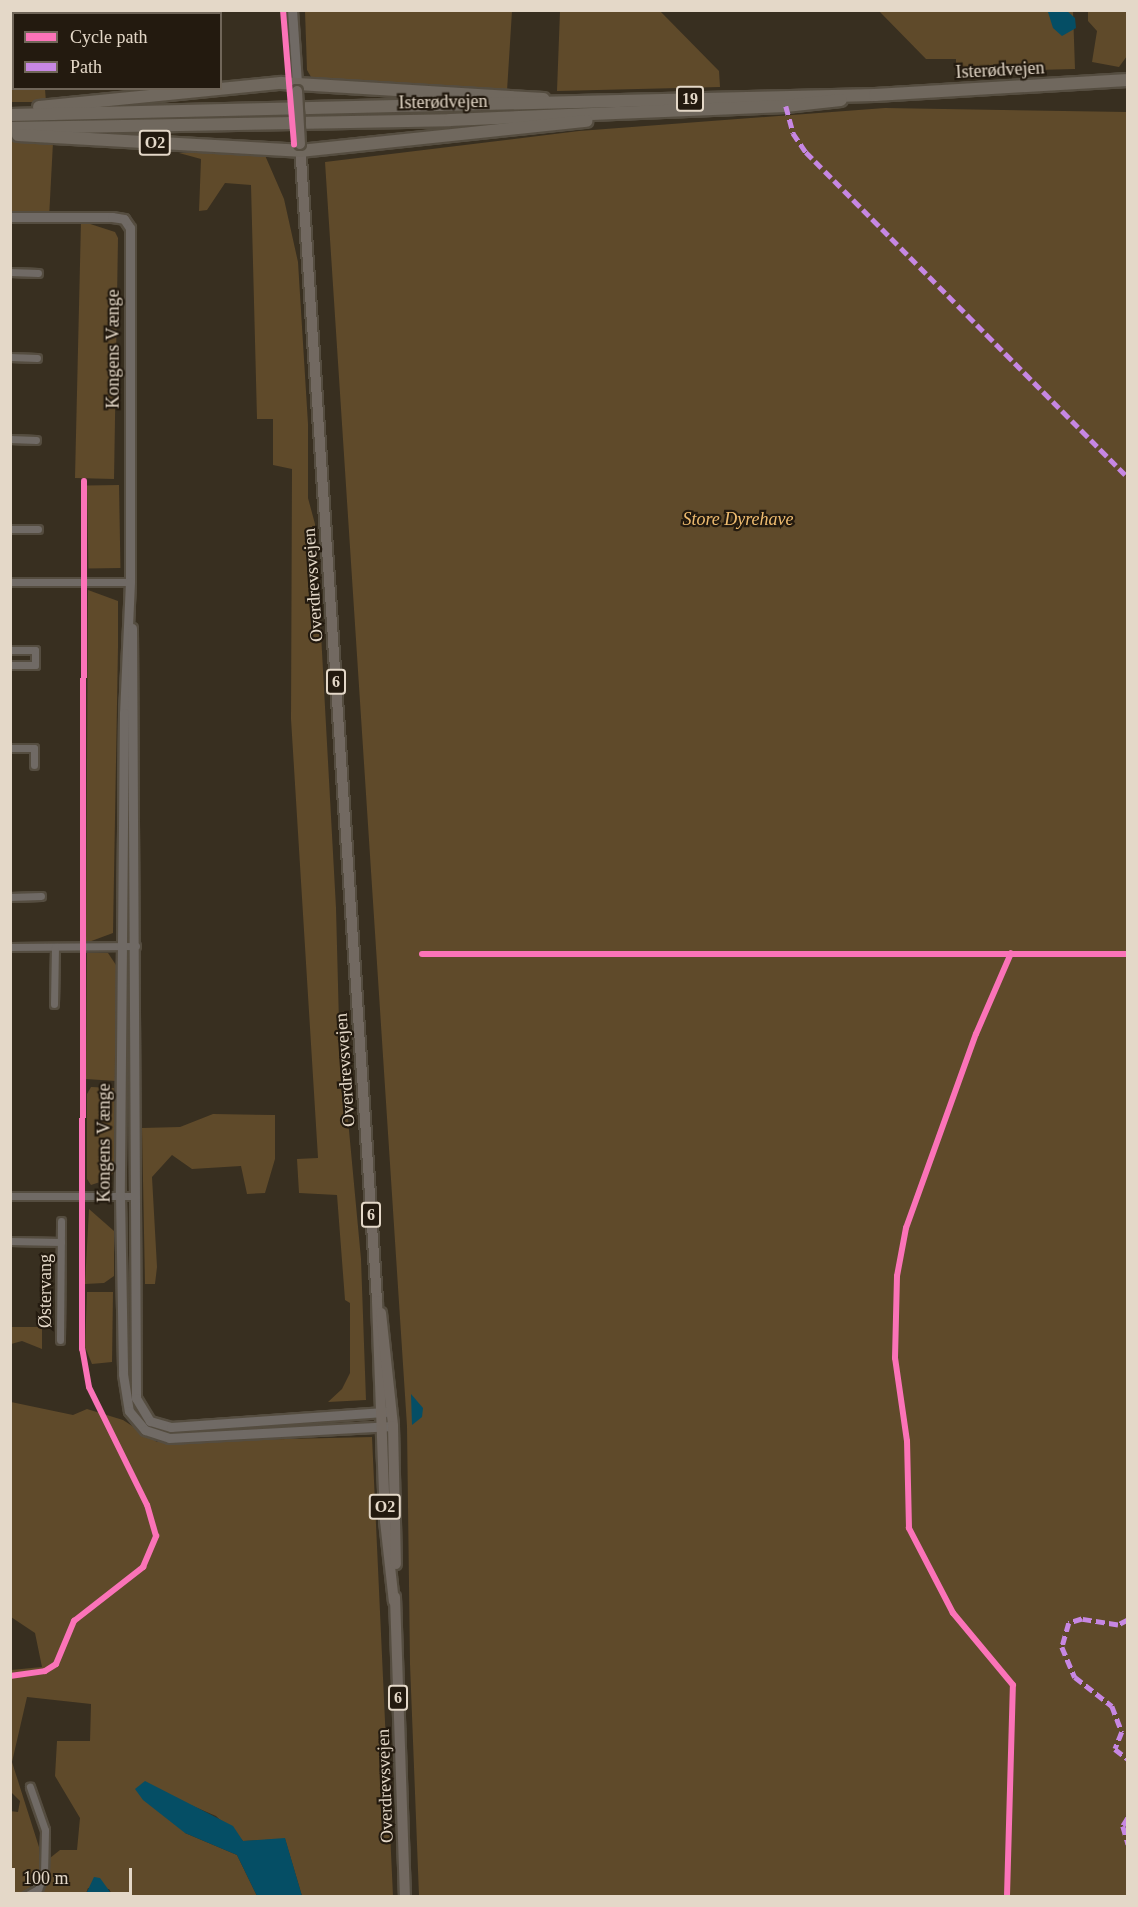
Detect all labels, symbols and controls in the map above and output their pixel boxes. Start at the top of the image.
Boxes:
legend [12,12,222,90]
text: Cycle path [70,27,147,47]
text: Path [70,57,102,77]
street label: Isterødvejen [955,57,1045,83]
road number: 19 [675,86,705,112]
street label: Isterødvejen [398,90,488,114]
road number: O2 [138,130,172,156]
street label: Kongens Vænge [102,289,124,409]
park label: Store Dyrehave [682,508,794,530]
street label: Overdrevsvejen [298,527,328,643]
road number: 6 [326,669,346,695]
street label: Overdrevsvejen [330,1012,360,1128]
street label: Kongens Vænge [93,1083,115,1203]
road number: 6 [360,1202,382,1228]
street label: Østervang [34,1254,56,1328]
road number: O2 [368,1494,402,1520]
road number: 6 [388,1685,408,1711]
street label: Overdrevsvejen [372,1729,398,1843]
scale bar [15,1856,135,1894]
text: 100 m [23,1868,69,1888]

